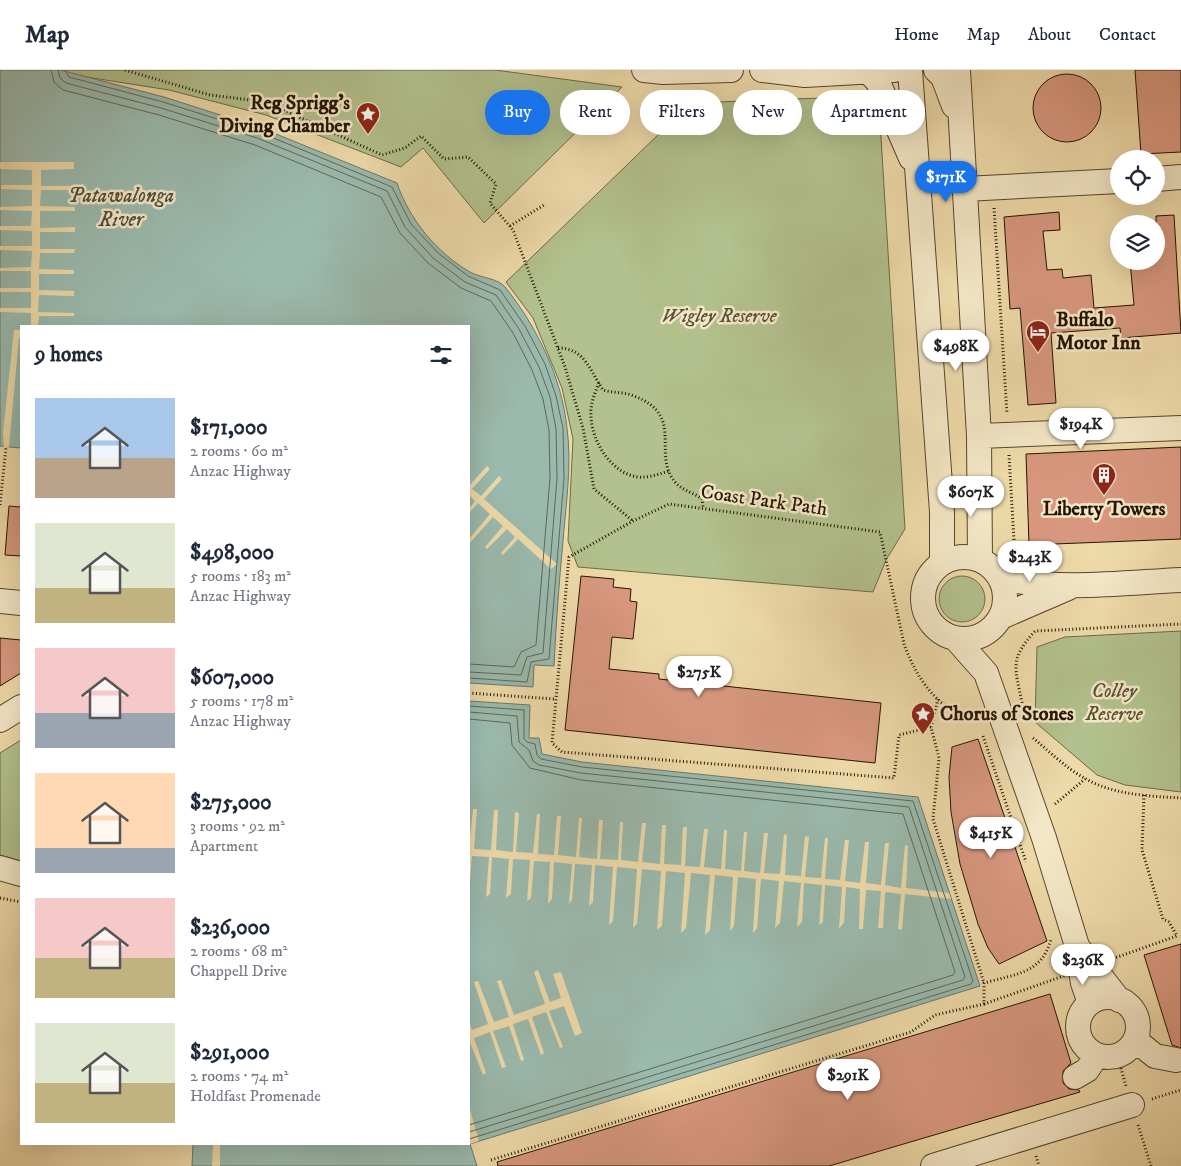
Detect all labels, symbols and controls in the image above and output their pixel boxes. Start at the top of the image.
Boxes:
text: Map [25,20,69,50]
text: Home [894,24,939,46]
text: Map [967,24,1000,46]
text: About [1028,24,1071,46]
text: Contact [1099,24,1156,46]
chip: Buy [485,90,550,135]
chip: Rent [560,90,630,135]
chip: Filters [640,90,723,135]
chip: New [733,90,802,135]
chip: Apartment [812,90,925,135]
place label: Reg Sprigg’s Diving Chamber [219,91,351,139]
place icon: Reg Sprigg’s Diving Chamber [355,101,381,135]
map controls [1110,150,1165,270]
button: locate [1110,150,1165,205]
pin: $171K [911,160,981,203]
text: $171K [926,167,966,187]
water label: Patawalonga River [68,183,174,233]
button: layers [1110,215,1165,270]
park label: Wigley Reserve [661,304,778,329]
place label: Buffalo Motor Inn [1056,308,1141,356]
hotel icon: Buffalo Motor Inn [1025,319,1051,353]
pin: $498K [921,330,991,372]
text: $498K [933,336,979,356]
icon: filters [427,341,455,369]
text: 9 homes [35,342,103,368]
pin: $194K [1046,408,1116,450]
text: $194K [1060,414,1103,434]
text: $171,000 [190,415,268,441]
icon: home [75,418,135,478]
text: 2 rooms · 60 m² [190,441,288,461]
text: Anzac Highway [190,461,291,481]
building icon: Liberty Towers [1091,462,1117,496]
pin: $607K [936,476,1006,518]
street label: Coast Park Path [699,480,829,522]
text: $607K [948,482,994,502]
place label: Liberty Towers [1043,497,1166,522]
text: $498,000 [190,540,274,566]
pin: $243K [995,540,1065,583]
icon: home [75,543,135,603]
text: $243K [1008,547,1052,567]
text: 5 rooms · 183 m² [190,566,291,586]
text: Anzac Highway [190,586,291,606]
pin: $275K [664,656,734,698]
text: $275K [677,662,721,682]
text: $607,000 [190,665,274,691]
icon: home [75,668,135,728]
park label: Colley Reserve [1085,679,1144,727]
text: 5 rooms · 178 m² [190,691,293,711]
place icon: Chorus of Stones [910,701,936,735]
place label: Chorus of Stones [940,702,1074,727]
text: Anzac Highway [190,711,291,731]
text: $275,000 [190,790,272,816]
icon: home [75,793,135,853]
text: 3 rooms · 92 m² [190,816,285,836]
pin: $415K [956,816,1026,859]
text: $415K [970,823,1012,843]
text: Apartment [190,836,258,856]
text: $236,000 [190,915,270,941]
icon: home [75,918,135,978]
text: 2 rooms · 68 m² [190,941,287,961]
pin: $236K [1048,944,1118,986]
text: $236K [1062,950,1104,970]
text: Chappell Drive [190,961,287,981]
text: $291,000 [190,1040,269,1066]
icon: home [75,1043,135,1103]
pin: $291K [813,1058,883,1101]
text: $291K [827,1065,869,1085]
text: 2 rooms · 74 m² [190,1066,288,1086]
text: Holdfast Promenade [190,1086,321,1106]

